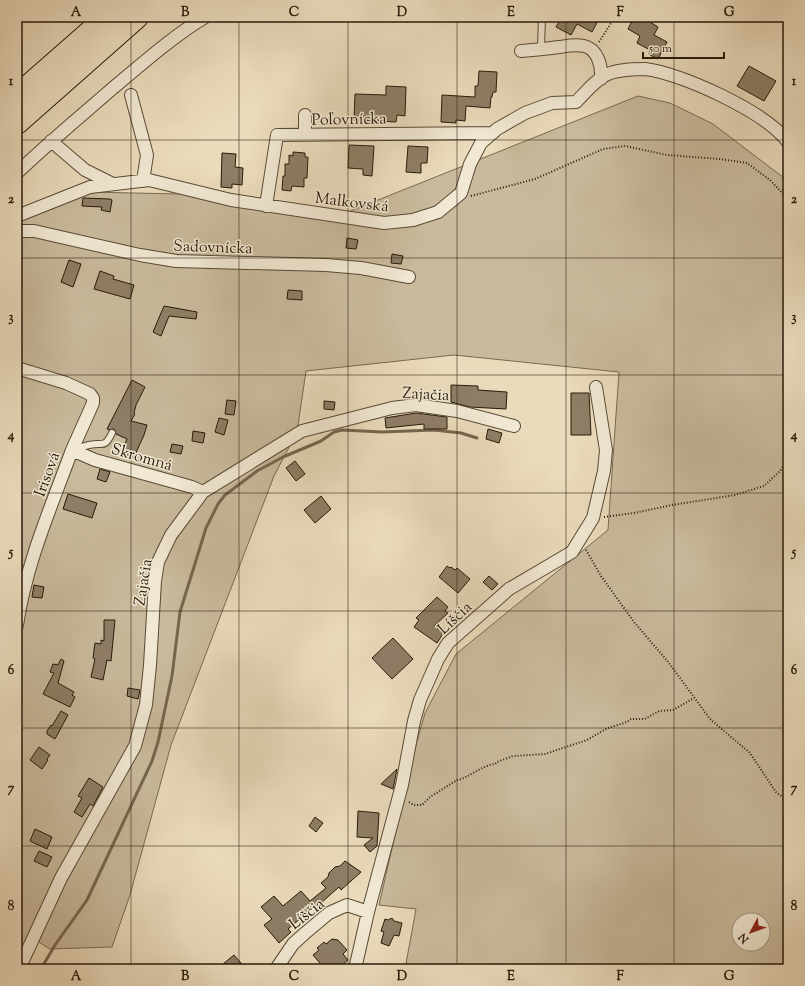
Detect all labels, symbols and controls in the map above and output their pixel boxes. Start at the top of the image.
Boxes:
text: A [71,4,82,22]
text: B [181,4,190,22]
text: C [289,4,299,22]
text: D [397,4,407,22]
text: E [507,4,515,22]
text: F [616,4,624,22]
text: G [724,4,735,22]
scale bar [643,34,724,60]
text: 50 m [648,40,672,58]
text: 1 [9,73,14,91]
text: 1 [792,73,797,91]
street label: Poľovnícka [311,108,387,133]
street label: Malkovská [313,188,391,219]
text: 2 [8,191,15,209]
text: 2 [791,191,798,209]
street label: Sadovnícka [173,236,254,261]
text: 3 [8,309,14,327]
text: 3 [791,309,797,327]
street label: Zajačia [402,383,451,408]
text: 4 [7,427,15,445]
text: 4 [790,427,798,445]
street label: Skromná [108,439,175,478]
street label: Irisová [30,449,67,500]
text: 5 [8,544,14,562]
text: 5 [791,544,797,562]
street label: Zajačia [129,557,160,607]
street label: Líščia [433,596,478,641]
text: 6 [8,662,15,680]
text: 6 [791,662,798,680]
text: 7 [8,780,15,798]
text: 7 [791,780,798,798]
street label: Líščia [285,893,331,936]
text: 8 [8,898,15,916]
text: 8 [791,898,798,916]
north arrow [731,912,771,952]
text: N [735,929,754,947]
text: A [71,968,82,986]
text: B [181,968,190,986]
text: C [289,968,299,986]
text: D [397,968,407,986]
text: E [507,968,515,986]
text: F [616,968,624,986]
text: G [724,968,735,986]

